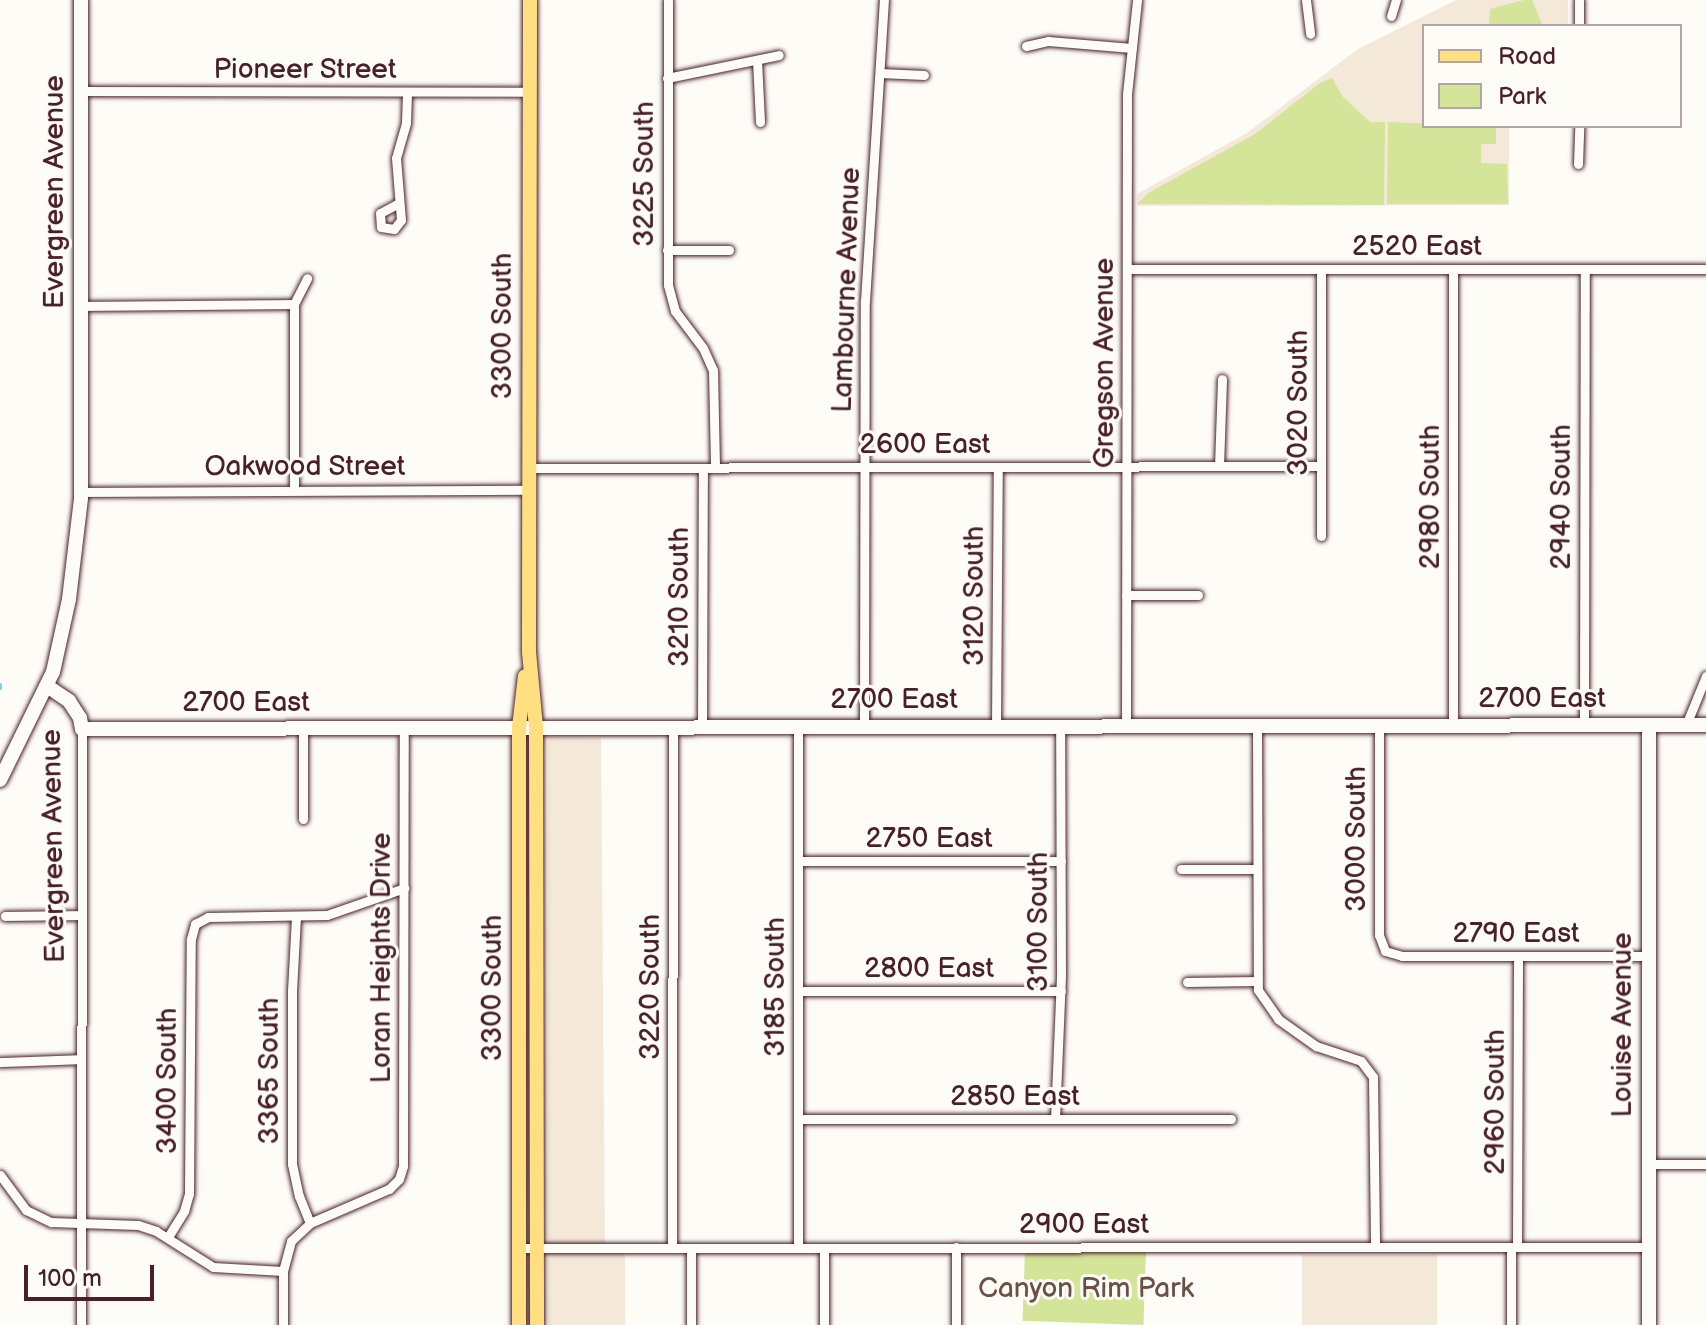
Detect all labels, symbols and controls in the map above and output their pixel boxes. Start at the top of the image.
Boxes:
legend [1422,24,1682,128]
text: Road [1498,42,1556,71]
street label: Pioneer Street [213,53,397,87]
street label: Evergreen Avenue [38,75,72,309]
text: Park [1498,82,1546,111]
street label: 3225 South [628,101,662,247]
street label: Lambourne Avenue [826,167,868,413]
street label: 2520 East [1352,230,1482,264]
street label: 3300 South [486,252,520,400]
street label: Gregson Avenue [1088,258,1122,468]
street label: 3020 South [1282,330,1316,476]
street label: 2980 South [1414,424,1448,570]
street label: 2940 South [1545,424,1579,570]
street label: 2600 East [860,428,990,462]
street label: Oakwood Street [204,450,406,484]
street label: 3120 South [958,526,992,666]
street label: 3210 South [663,527,697,667]
street label: 2700 East [1478,682,1606,716]
street label: 2700 East [830,683,958,717]
street label: 2700 East [182,686,310,720]
street label: Evergreen Avenue [35,729,73,963]
street label: 3000 South [1340,766,1374,912]
street label: 2750 East [865,822,993,856]
street label: Loran Heights Drive [365,833,399,1083]
street label: 3100 South [1022,852,1056,992]
street label: 3300 South [476,914,510,1062]
street label: 3220 South [634,914,668,1060]
street label: 3185 South [759,917,793,1057]
street label: 2790 East [1452,917,1580,951]
street label: Louise Avenue [1606,932,1640,1118]
street label: 2800 East [864,952,994,986]
street label: 3365 South [253,997,287,1145]
street label: 3400 South [151,1007,185,1155]
street label: 2960 South [1479,1029,1513,1175]
street label: 2850 East [950,1080,1080,1114]
street label: 2900 East [1019,1208,1149,1242]
scale bar [28,1249,158,1299]
text: 100 m [38,1264,102,1293]
park label: Canyon Rim Park [978,1272,1194,1306]

